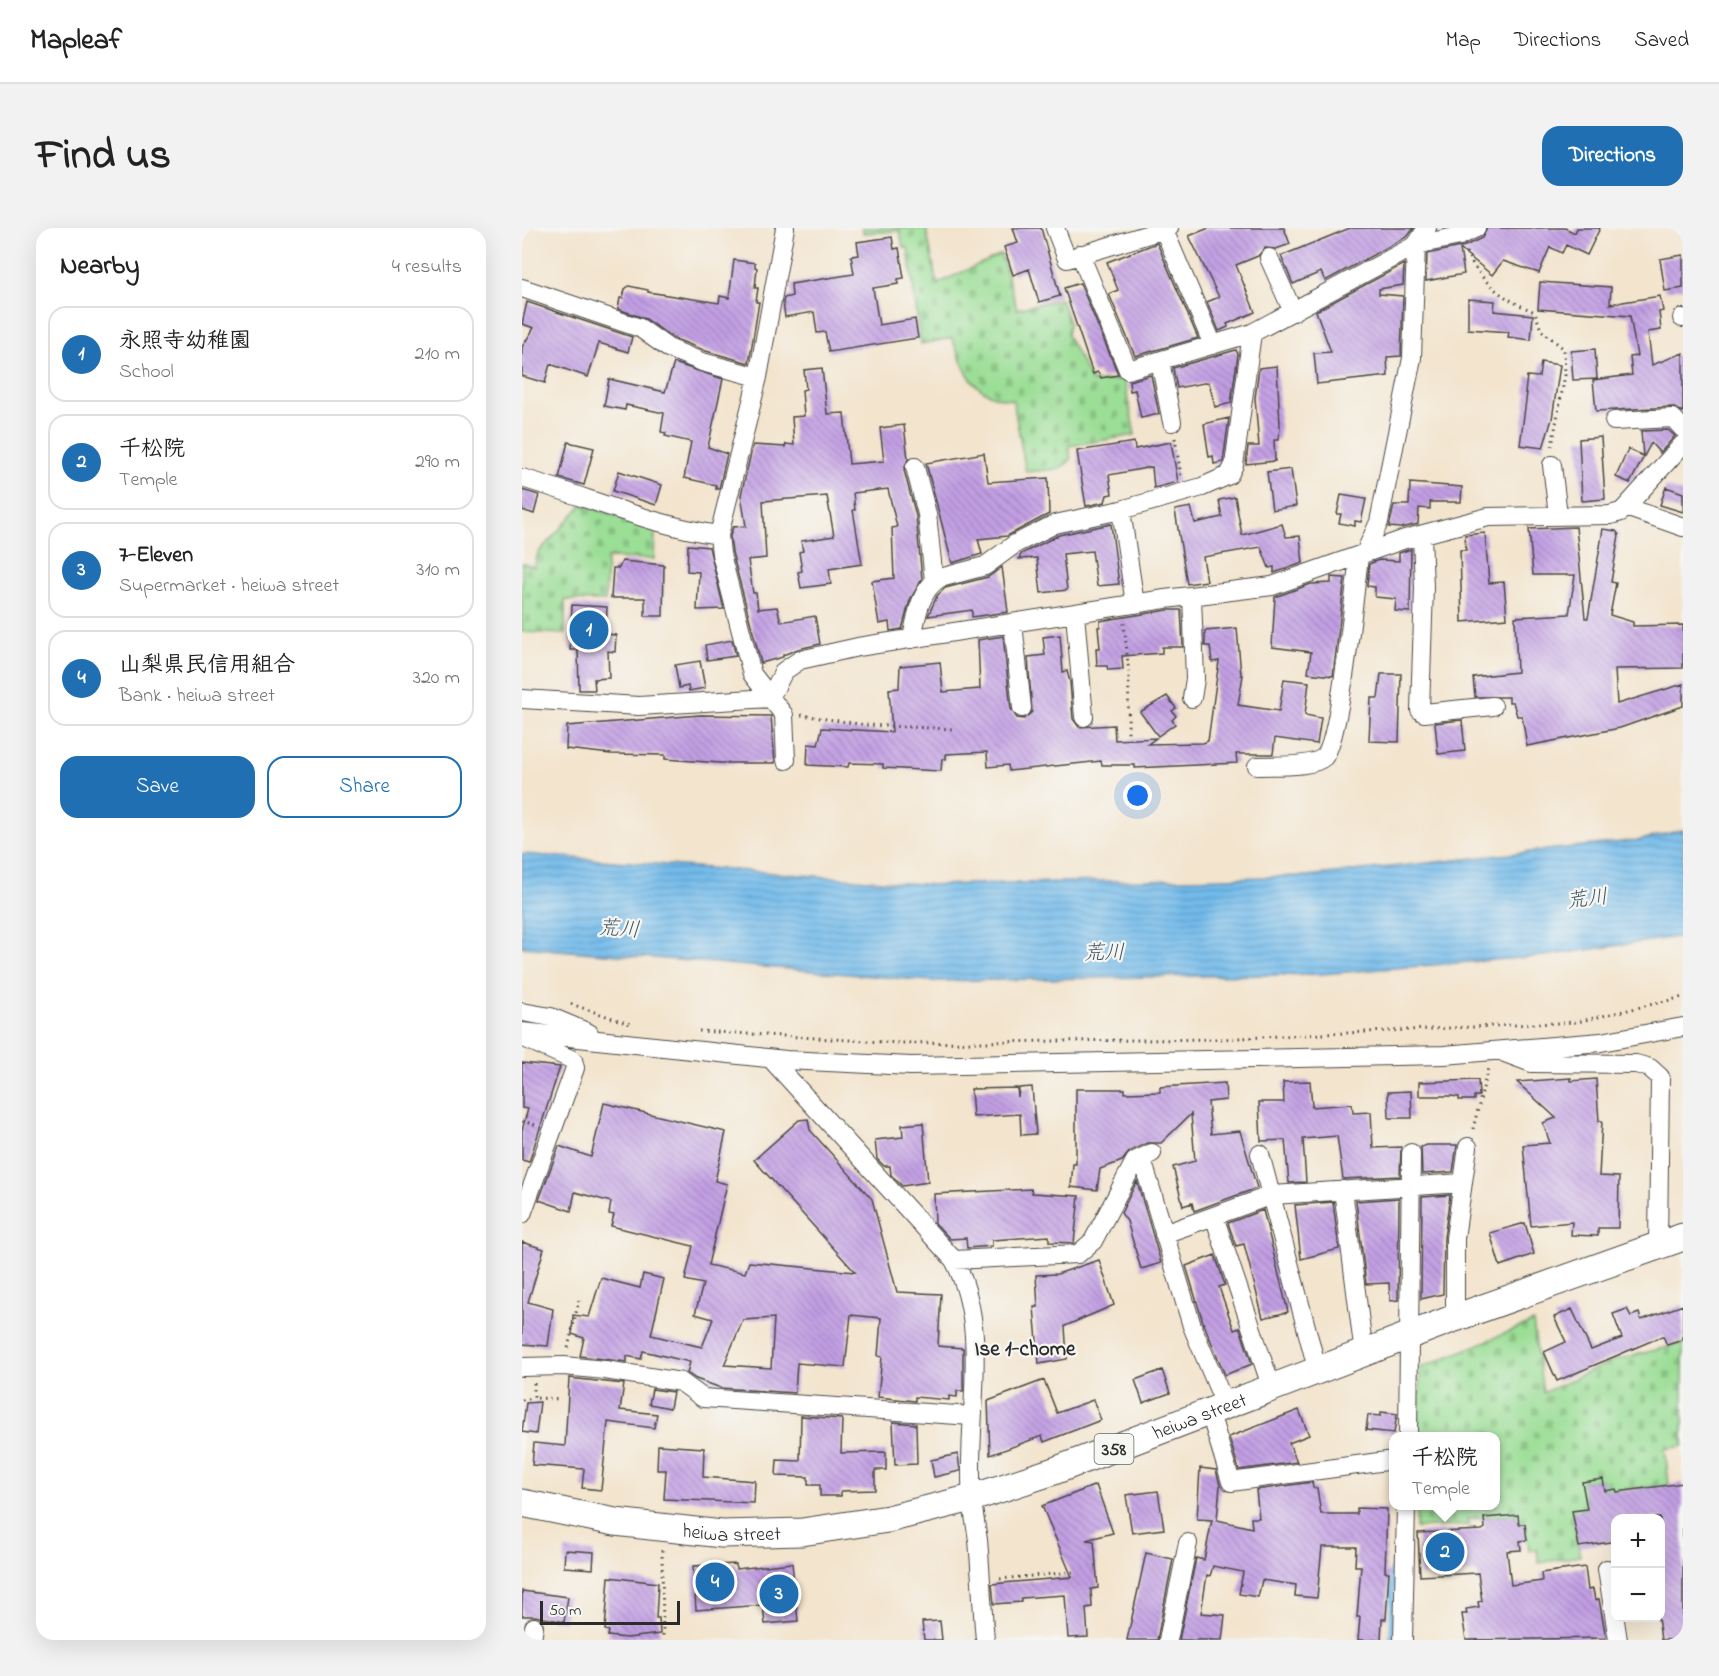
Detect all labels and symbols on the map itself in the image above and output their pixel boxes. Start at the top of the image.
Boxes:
pin: 1 [570,608,608,652]
your location [1123,781,1152,810]
water label: 荒川 [1565,883,1610,917]
water label: 荒川 [597,914,641,946]
water label: 荒川 [1083,939,1125,969]
district label: Ise 1-chome [975,1335,1076,1365]
street label: heiwa street [1149,1387,1252,1449]
road number: 358 [1094,1434,1134,1464]
street label: heiwa street [680,1518,781,1551]
pin: 2 [1426,1530,1464,1574]
pin: 4 [696,1560,734,1604]
pin: 3 [760,1572,798,1616]
scale bar [540,1598,680,1626]

